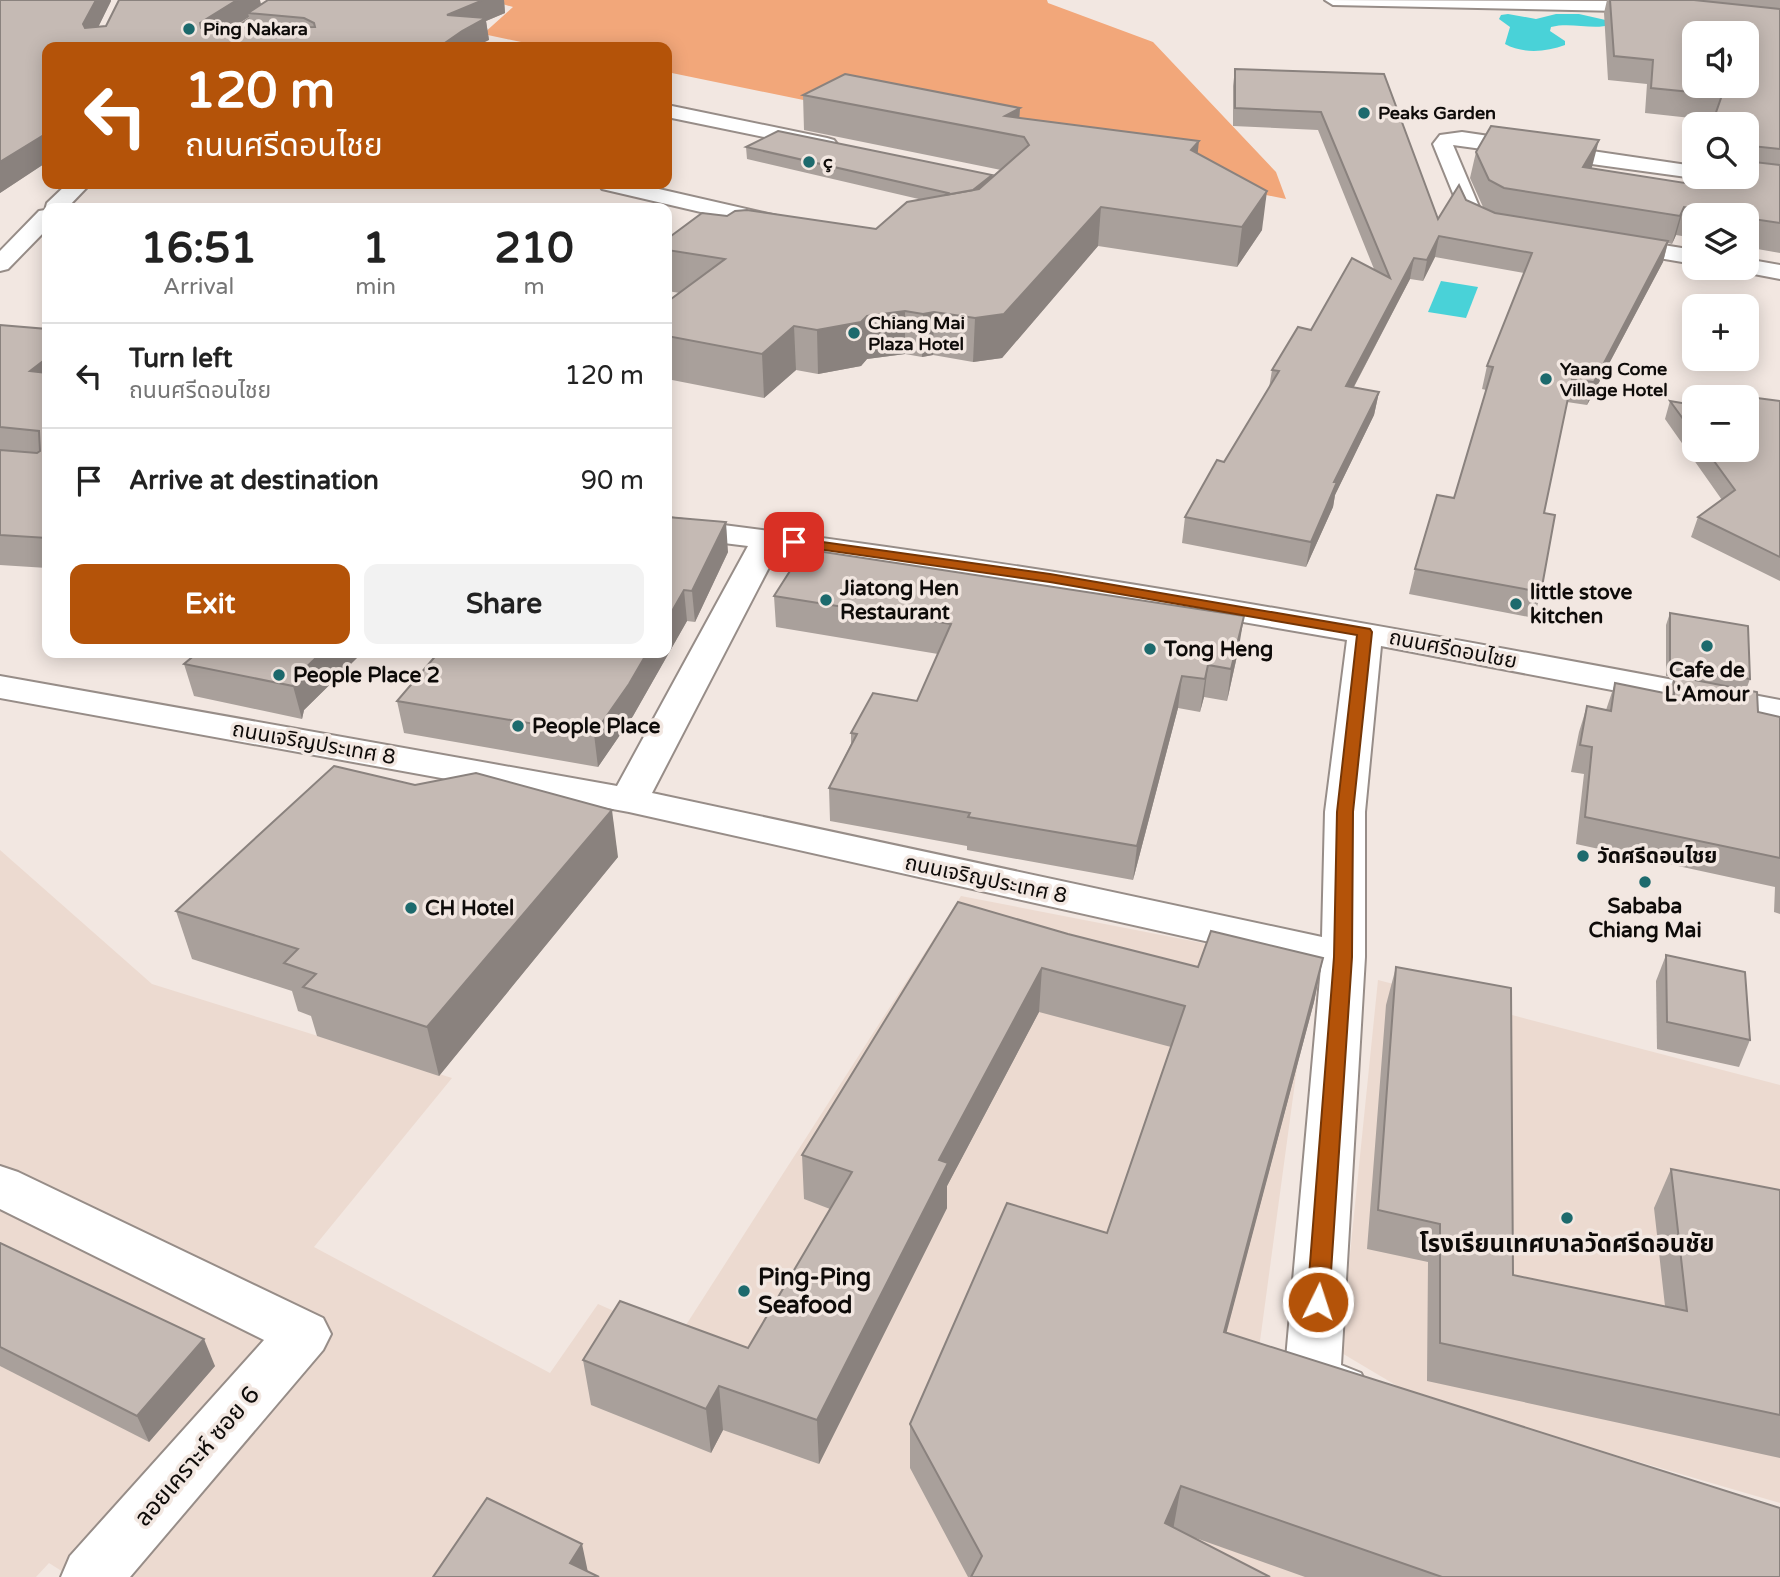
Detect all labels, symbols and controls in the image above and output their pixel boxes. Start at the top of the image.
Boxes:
place label: Ping Nakara [203,18,308,40]
marker: Ping Nakara [181,21,197,37]
map controls [1682,21,1759,462]
button: sound [1682,21,1759,98]
text: 120 m [185,62,335,121]
icon: left [70,70,161,161]
place label: Peaks Garden [1378,102,1496,124]
marker: Peaks Garden [1356,105,1372,121]
button: search [1682,112,1759,189]
text: ถนนศรีดอนไชย [185,127,383,165]
place label: ç [823,151,833,173]
marker: ç [801,154,817,170]
button: layers [1682,203,1759,280]
text: 16:51 [140,223,257,274]
text: 1 [362,223,389,274]
text: 210 [494,223,574,274]
text: Arrival [163,273,234,301]
text: min [355,273,396,301]
text: m [523,273,545,301]
button: + [1682,294,1759,371]
place label: Chiang Mai Plaza Hotel [868,312,965,355]
marker: Chiang Mai Plaza Hotel [846,325,862,341]
text: Turn left [129,343,232,374]
icon: left [70,357,108,395]
place label: Yaang Come Village Hotel [1560,358,1668,401]
text: 120 m [564,360,644,391]
marker: Yaang Come Village Hotel [1538,371,1554,387]
text: ถนนศรีดอนไชย [129,377,271,405]
button: − [1682,385,1759,462]
icon: arrive [70,462,108,500]
text: Arrive at destination [129,465,379,496]
text: 90 m [581,465,644,496]
pin [764,512,824,572]
icon: arrive [775,523,813,561]
button: Exit [70,564,350,644]
button: Share [364,564,644,644]
place label: Jiatong Hen Restaurant [839,576,959,625]
place label: little stove kitchen [1530,580,1633,629]
marker: Jiatong Hen Restaurant [818,592,834,608]
marker: little stove kitchen [1508,596,1524,612]
street label: ถนนศรีดอนไชย [1387,625,1519,674]
place label: Tong Heng [1163,637,1273,662]
marker: Cafe de L'Amour [1699,638,1715,654]
marker: Tong Heng [1142,641,1158,657]
place label: Cafe de L'Amour [1664,658,1751,707]
place label: People Place 2 [293,663,440,688]
marker: People Place 2 [271,667,287,683]
place label: People Place [532,714,660,739]
street label: ถนนเจริญประเทศ 8 [230,717,398,770]
marker: People Place [510,718,526,734]
place label: วัดศรีดอนไชย [1597,844,1717,869]
marker: วัดศรีดอนไชย [1575,848,1591,864]
street label: ถนนเจริญประเทศ 8 [902,850,1069,909]
marker: Sababa Chiang Mai [1637,874,1653,890]
place label: Sababa Chiang Mai [1588,894,1702,943]
place label: CH Hotel [425,896,514,921]
marker: CH Hotel [403,900,419,916]
marker: โรงเรียนเทศบาลวัดศรีดอนชัย [1559,1210,1575,1226]
place label: โรงเรียนเทศบาลวัดศรีดอนชัย [1420,1230,1714,1259]
place label: Ping-Ping Seafood [758,1263,871,1320]
position arrow [1281,1265,1355,1339]
marker: Ping-Ping Seafood [736,1283,752,1299]
street label: ลอยเคราะห์ ซอย 6 [129,1380,266,1532]

